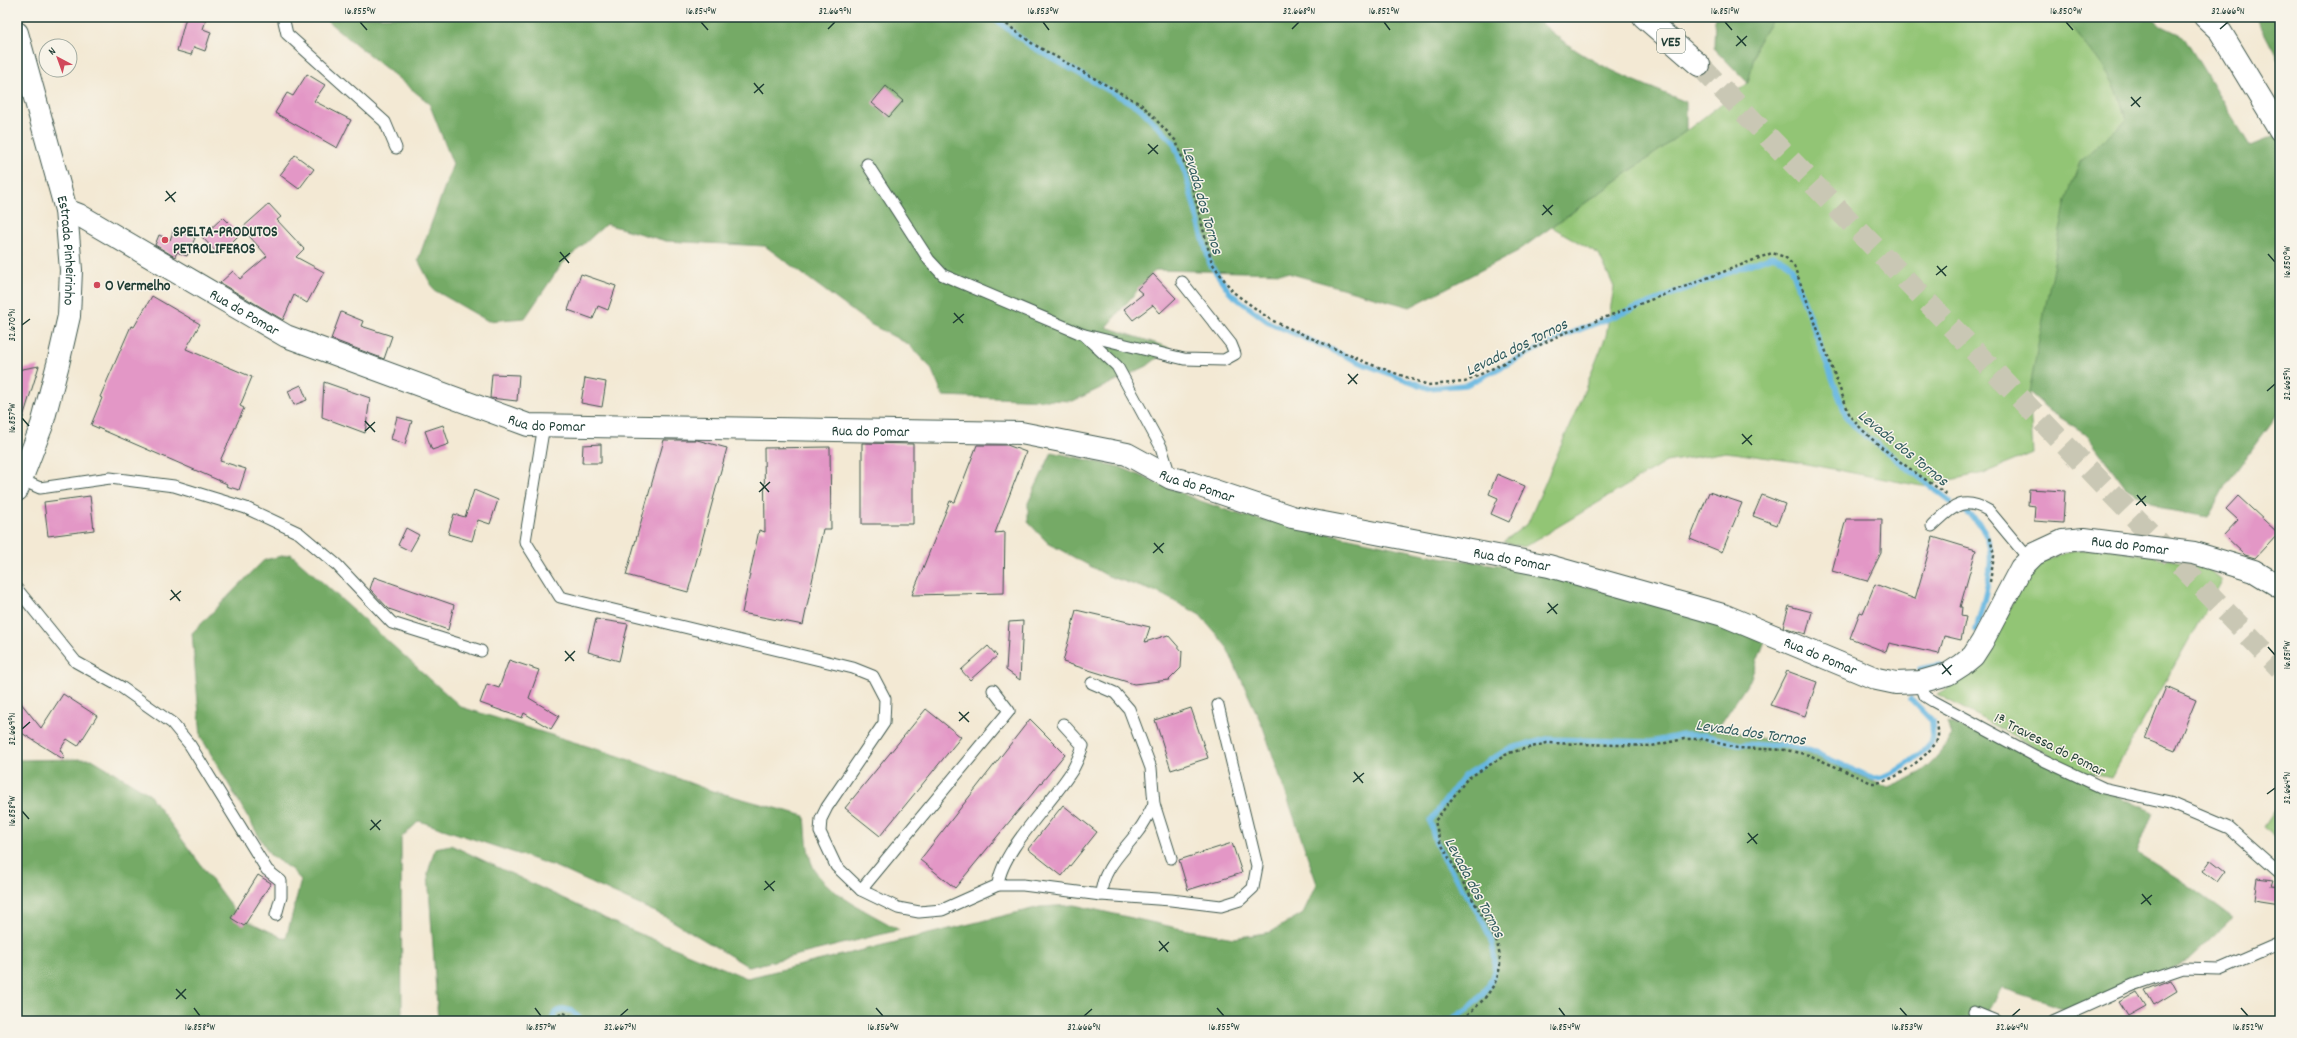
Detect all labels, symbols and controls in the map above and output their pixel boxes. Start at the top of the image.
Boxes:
text: 16.855°W [345,5,376,19]
text: 16.854°W [686,5,717,19]
text: 32.669°N [819,5,852,19]
text: 16.853°W [1028,5,1059,19]
text: 32.668°N [1283,5,1315,19]
text: 16.852°W [1369,5,1400,19]
text: 16.851°W [1711,5,1740,19]
text: 16.850°W [2050,5,2082,19]
text: 32.666°N [2211,5,2245,19]
road number: VE5 [1657,29,1685,53]
north arrow [38,38,78,78]
text: N [45,44,60,60]
water label: Levada dos Tornos [1175,144,1228,258]
street label: Estrada Pinheirinho [50,193,80,306]
place label: SPELTA-PRODUTOS PETROLIFEROS [173,222,278,261]
marker: SPELTA-PRODUTOS PETROLIFEROS [160,235,170,245]
text: 16.850°W [2281,246,2295,278]
place label: O Vermelho [105,276,171,298]
marker: O Vermelho [92,280,102,290]
street label: Rua do Pomar [205,285,283,343]
text: 32.670°N [6,309,20,341]
water label: Levada dos Tornos [1462,313,1573,383]
text: 32.665°N [2281,367,2295,401]
text: 16.857°W [6,403,20,433]
water label: Levada dos Tornos [1852,405,1954,494]
street label: Rua do Pomar [504,409,586,439]
street label: Rua do Pomar [831,421,910,444]
street label: Rua do Pomar [1154,464,1237,510]
street label: Rua do Pomar [2090,531,2170,563]
street label: Rua do Pomar [1471,543,1552,579]
street label: Rua do Pomar [1780,632,1860,683]
text: 16.851°W [2281,640,2295,669]
street label: 1ª Travessa do Pomar [1990,708,2109,784]
text: 32.669°N [6,712,20,746]
water label: Levada dos Tornos [1694,714,1808,753]
text: 32.664°N [2281,772,2295,804]
text: 16.858°W [6,796,20,826]
water label: Levada dos Tornos [1438,834,1511,944]
text: 16.858°W [185,1021,215,1035]
text: 16.857°W [526,1021,556,1035]
text: 32.667°N [604,1021,636,1035]
text: 16.856°W [867,1021,899,1035]
text: 32.666°N [1067,1021,1101,1035]
text: 16.855°W [1209,1021,1240,1035]
text: 16.854°W [1550,1021,1581,1035]
text: 16.853°W [1892,1021,1923,1035]
text: 32.664°N [1996,1021,2028,1035]
text: 16.852°W [2233,1021,2264,1035]

